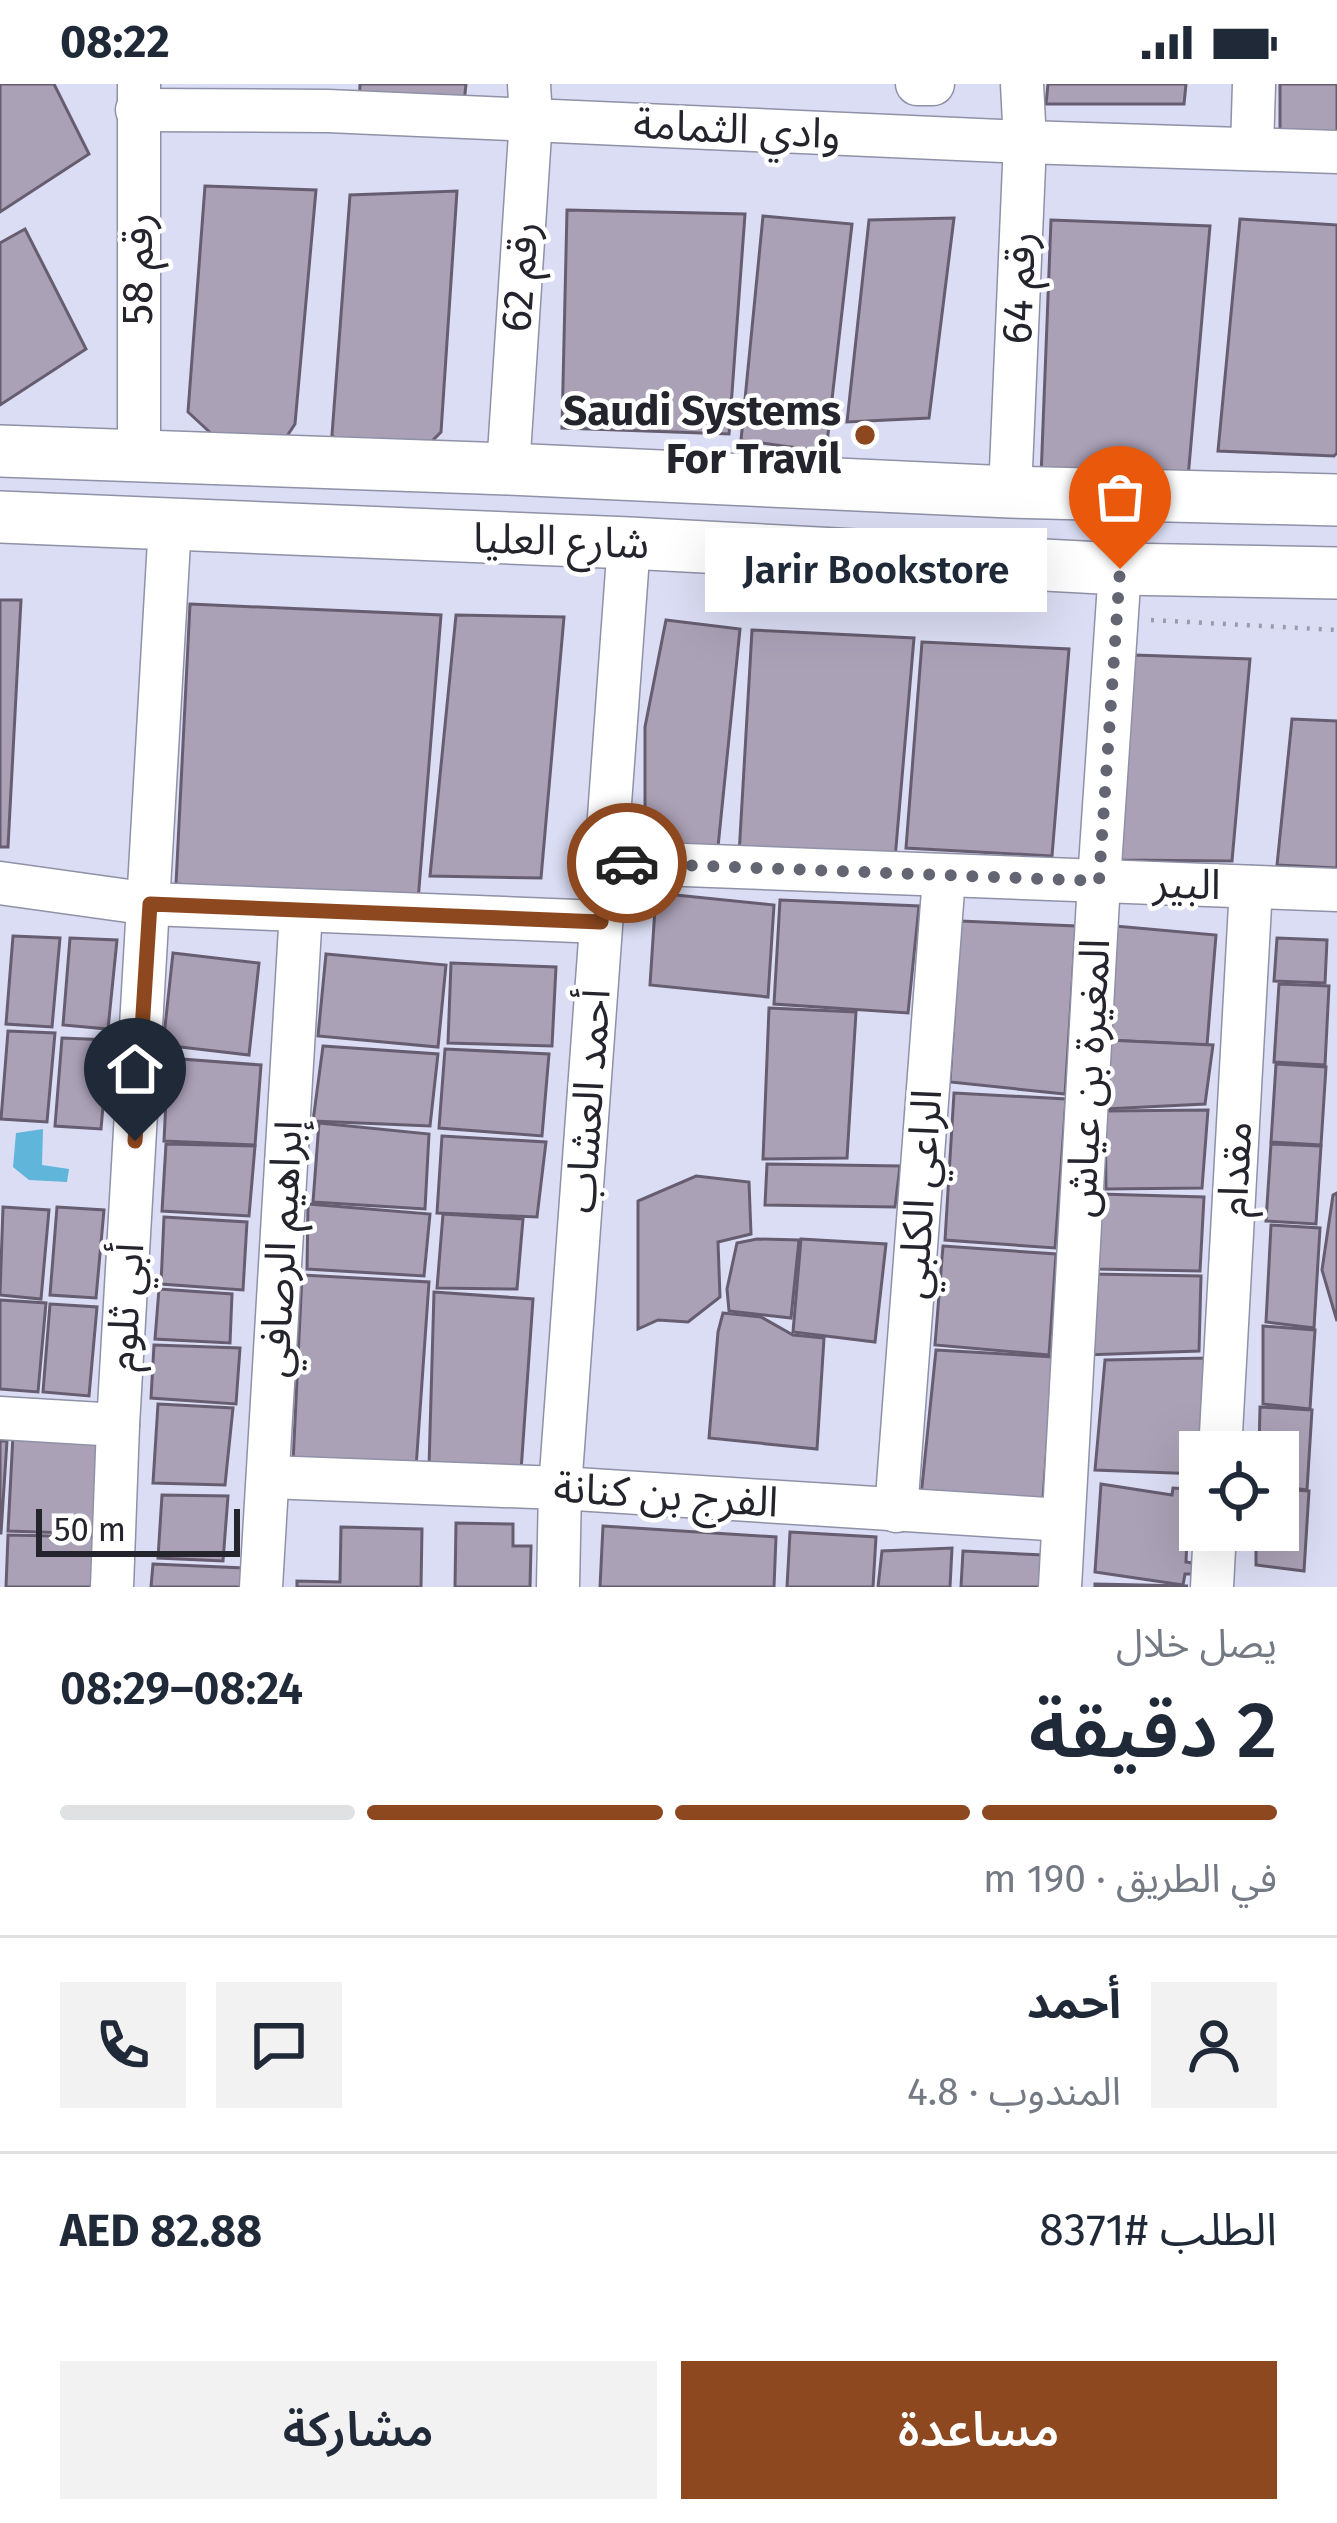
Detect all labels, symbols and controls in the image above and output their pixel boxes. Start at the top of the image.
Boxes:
text: 08:22 [60,15,170,69]
street label: وادي الثمامة [632,99,842,166]
street label: رقم 58 [113,213,169,325]
street label: رقم 62 [491,220,555,334]
street label: رقم 64 [992,231,1052,345]
place label: Saudi Systems For Travil [563,386,842,484]
marker: Saudi Systems For Travil [852,422,878,448]
pin [1069,446,1171,569]
icon: bag [1087,464,1153,530]
street label: شارع العليا [472,513,650,575]
callout: Jarir Bookstore [706,527,1048,611]
text: Jarir Bookstore [743,547,1009,593]
courier [567,803,687,923]
icon: car [594,830,660,896]
street label: البير [1150,858,1222,910]
street label: المغيرة بن عياش [1056,938,1120,1218]
street label: أحمد العشاب [554,987,621,1215]
pin [84,1018,186,1141]
icon: home [102,1036,168,1102]
street label: الراعي الكلبي [888,1088,959,1301]
street label: إبراهيم الرصافي [249,1118,319,1379]
street label: مقدام [1208,1120,1268,1218]
street label: أبي ثلوم [94,1241,161,1373]
map controls [1179,1431,1299,1551]
button: locate [1179,1431,1299,1551]
street label: الفرج بن كنانة [552,1462,780,1534]
scale bar [36,1503,240,1556]
text: 50 m [54,1510,126,1550]
text: يصل خلال [1116,1621,1277,1667]
text: 08:24–08:29 [60,1662,303,1716]
text: 2 دقيقة [1029,1684,1277,1778]
text: في الطريق · 190 m [983,1856,1277,1902]
text: أحمد [1027,1976,1121,2030]
button: phone [60,1982,186,2108]
button: chat [216,1982,342,2108]
button: person [1151,1982,1277,2108]
text: المندوب · 4.8 [907,2069,1121,2115]
text: الطلب #8371 [1039,2203,1277,2257]
text: AED 82.88 [60,2204,262,2258]
button: مشاركة [60,2361,657,2499]
button: مساعدة [681,2361,1277,2499]

